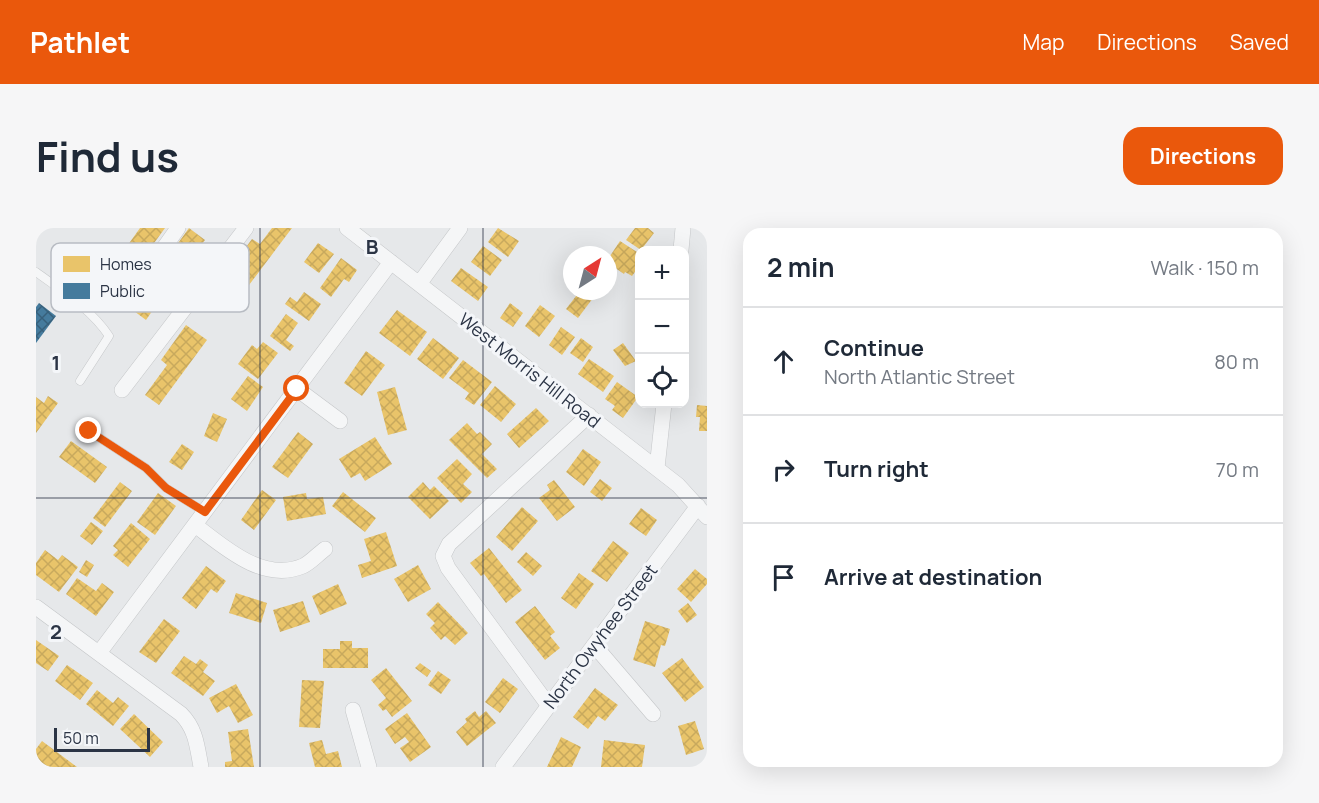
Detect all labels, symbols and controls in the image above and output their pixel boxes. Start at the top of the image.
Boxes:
text: Pathlet [30,23,130,61]
text: Map [1023,28,1064,56]
text: Directions [1097,28,1197,56]
text: Saved [1230,28,1289,56]
text: Find us [36,127,179,185]
button: Directions [1123,127,1283,185]
text: B [366,233,379,260]
legend [51,243,249,312]
north arrow [563,246,617,300]
map controls [635,246,689,408]
button: + [635,246,689,300]
text: 2 min [767,249,835,285]
text: Homes [100,253,152,275]
text: Walk · 150 m [1150,254,1259,281]
text: Public [100,280,145,302]
button: − [635,300,689,354]
street label: West Morris Hill Road [454,307,606,433]
text: Continue [824,333,924,363]
icon: ahead [767,345,800,378]
text: 80 m [1214,348,1259,375]
text: 1 [52,349,60,376]
button: locate [635,354,689,408]
text: North Atlantic Street [824,363,1015,390]
route start [283,375,309,401]
route end [75,417,101,443]
icon: right [767,453,800,486]
text: Turn right [824,454,929,484]
text: 70 m [1216,456,1259,483]
street label: North Owyhee Street [538,559,662,713]
icon: arrive [767,561,800,594]
text: Arrive at destination [824,562,1042,592]
text: 2 [50,618,62,645]
scale bar [54,725,150,752]
text: 50 m [63,727,99,749]

